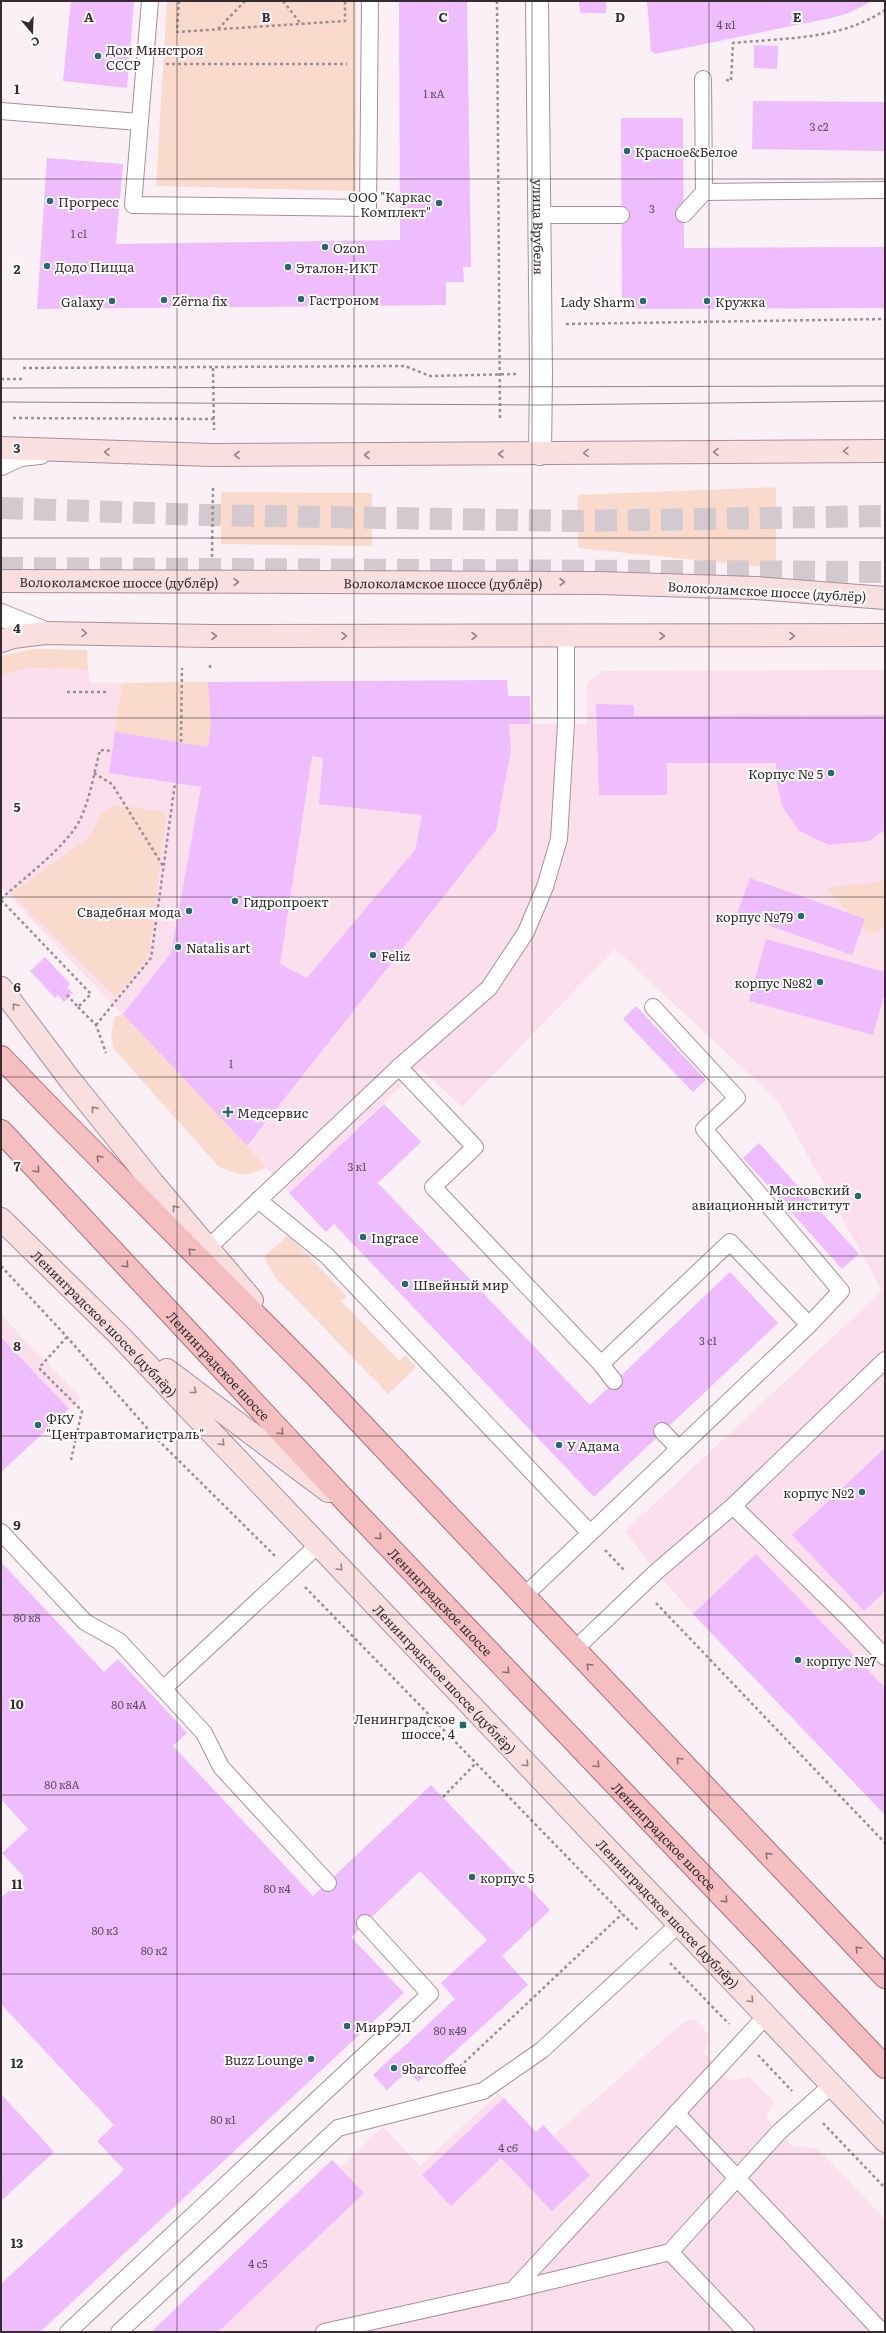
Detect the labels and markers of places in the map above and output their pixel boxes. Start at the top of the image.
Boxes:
place label: Дом Минстроя СССР [106,40,204,74]
marker: Дом Минстроя СССР [93,51,103,61]
place label: Красное&Белое [635,142,738,161]
marker: Красное&Белое [622,146,632,156]
place label: ООО "Каркас Комплект" [348,187,432,221]
place label: Прогресс [58,192,119,211]
marker: Прогресс [45,196,55,206]
marker: ООО "Каркас Комплект" [434,198,444,208]
place label: Ozon [333,238,366,257]
marker: Ozon [320,242,330,252]
place label: Додо Пицца [55,257,134,276]
place label: Эталон-ИКТ [296,258,379,277]
marker: Додо Пицца [42,261,52,271]
marker: Эталон-ИКТ [283,262,293,272]
place label: Гастроном [309,290,379,309]
place label: Zёrna fix [172,291,228,310]
place label: Galaxy [61,292,105,311]
place label: Lady Sharm [560,292,635,311]
place label: Кружка [715,292,765,311]
marker: Гастроном [296,294,306,304]
marker: Zёrna fix [159,295,169,305]
marker: Galaxy [107,296,117,306]
marker: Lady Sharm [638,296,648,306]
marker: Кружка [702,296,712,306]
place label: Корпус № 5 [748,764,823,783]
marker: Корпус № 5 [826,768,836,778]
place label: Гидропроект [243,892,329,911]
marker: Гидропроект [230,896,240,906]
place label: Свадебная мода [77,902,181,921]
marker: Свадебная мода [184,906,194,916]
place label: корпус №79 [716,907,793,926]
marker: корпус №79 [796,911,806,921]
place label: Natalis art [186,938,251,957]
marker: Natalis art [173,942,183,952]
place label: Feliz [381,946,410,965]
marker: Feliz [368,950,378,960]
place label: корпус №82 [734,973,812,992]
marker: корпус №82 [815,977,825,987]
place label: Медсервис [237,1103,309,1122]
marker: Медсервис [222,1106,234,1118]
place label: Московский авиационный институт [692,1180,850,1214]
marker: Московский авиационный институт [853,1191,863,1201]
place label: Ingrace [371,1228,419,1247]
marker: Ingrace [358,1232,368,1242]
place label: Швейный мир [413,1275,509,1294]
marker: Швейный мир [400,1279,410,1289]
place label: ФКУ "Центравтомагистраль" [46,1409,204,1443]
marker: ФКУ "Центравтомагистраль" [33,1420,43,1430]
place label: У Адама [567,1436,620,1455]
marker: У Адама [554,1440,564,1450]
place label: корпус №2 [783,1483,854,1502]
marker: корпус №2 [857,1487,867,1497]
place label: корпус №7 [806,1651,877,1670]
marker: корпус №7 [793,1655,803,1665]
place label: Ленинградское шоссе, 4 [354,1709,455,1743]
marker: Ленинградское шоссе, 4 [458,1720,468,1730]
place label: корпус 5 [480,1868,535,1887]
marker: корпус 5 [467,1872,477,1882]
place label: МирРЭЛ [355,2017,411,2036]
marker: МирРЭЛ [342,2021,352,2031]
place label: Buzz Lounge [225,2050,303,2069]
marker: Buzz Lounge [306,2054,316,2064]
place label: 9barcoffee [402,2059,467,2078]
marker: 9barcoffee [389,2063,399,2073]

